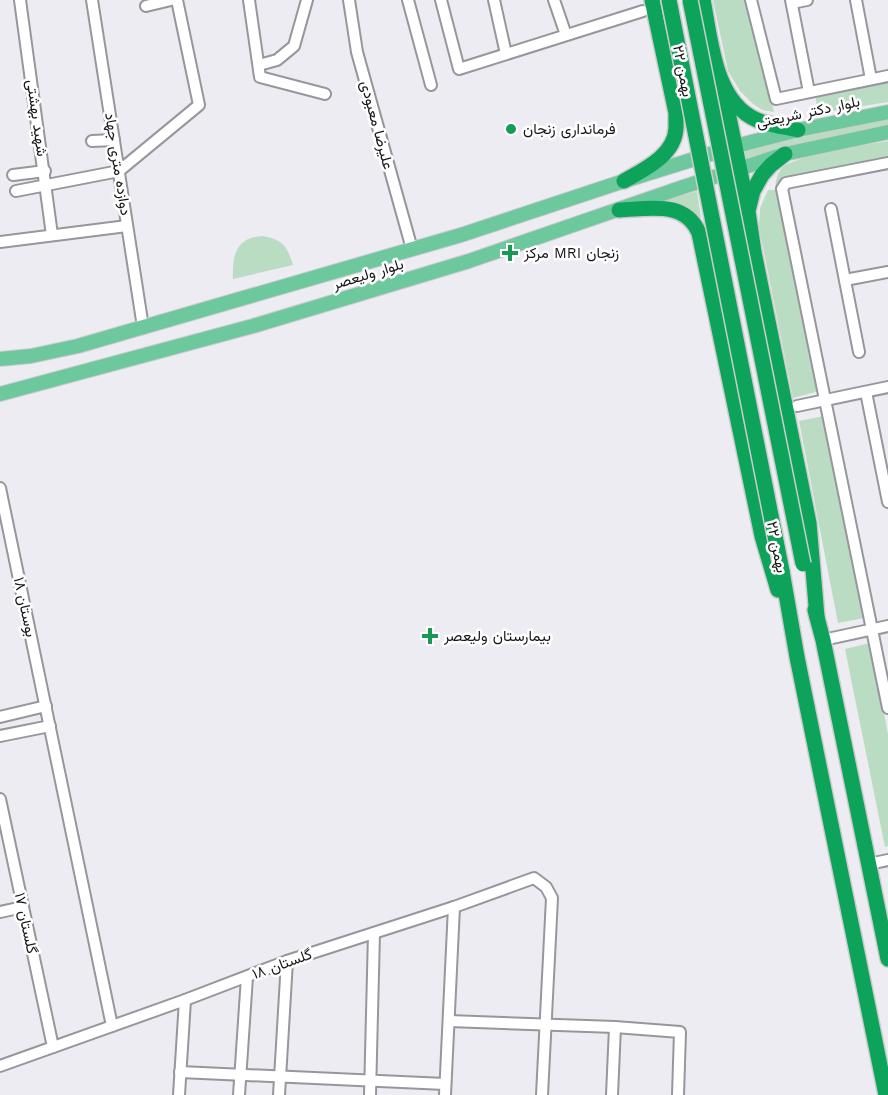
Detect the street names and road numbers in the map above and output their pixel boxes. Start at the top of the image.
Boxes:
street label: ۲۲ بهمن [668,44,697,98]
street label: شهید بهشتی [22,78,51,158]
street label: علیرضا معبودی [356,79,398,172]
street label: بلوار دکتر شریعتی [755,92,862,133]
street label: دوازده متری جهاد [100,111,135,217]
street label: بلوار ولیعصر [329,255,406,294]
street label: ۲۲ بهمن [762,520,791,574]
street label: بوستان ۱۸ [10,575,40,639]
street label: گلستان ۱۷ [11,891,41,956]
street label: گلستان ۱۸ [250,945,315,983]

